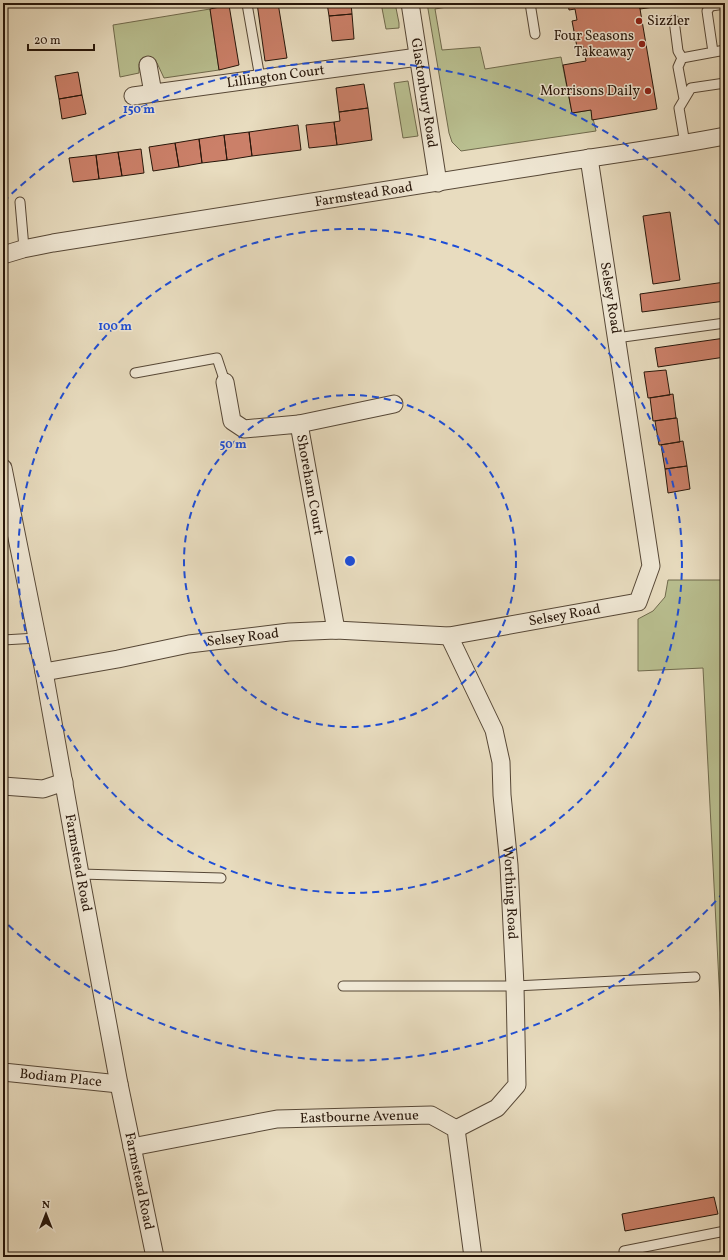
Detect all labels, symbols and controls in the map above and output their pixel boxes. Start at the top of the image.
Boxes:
place label: Sizzler [647,12,690,31]
marker: Sizzler [634,16,644,26]
scale bar [28,26,94,52]
place label: Four Seasons Takeaway [554,27,634,62]
text: 20 m [34,33,61,49]
street label: Glastonbury Road [406,37,442,149]
marker: Four Seasons Takeaway [637,39,647,49]
street label: Lillington Court [225,60,326,93]
place label: Morrisons Daily [540,82,640,101]
marker: Morrisons Daily [643,86,653,96]
text: 150 m [123,102,155,118]
street label: Farmstead Road [313,177,414,212]
street label: Selsey Road [595,261,625,335]
text: 100 m [98,319,132,335]
street label: Shoreham Court [292,433,328,537]
text: 50 m [219,437,247,453]
centre of rings [343,554,357,568]
street label: Selsey Road [527,599,602,631]
street label: Selsey Road [206,624,280,651]
street label: Farmstead Road [60,812,96,914]
street label: Worthing Road [498,845,522,940]
street label: Bodiam Place [19,1064,103,1092]
street label: Eastbourne Avenue [300,1106,419,1128]
street label: Farmstead Road [120,1131,159,1232]
north arrow [26,1194,66,1234]
text: N [42,1198,50,1213]

